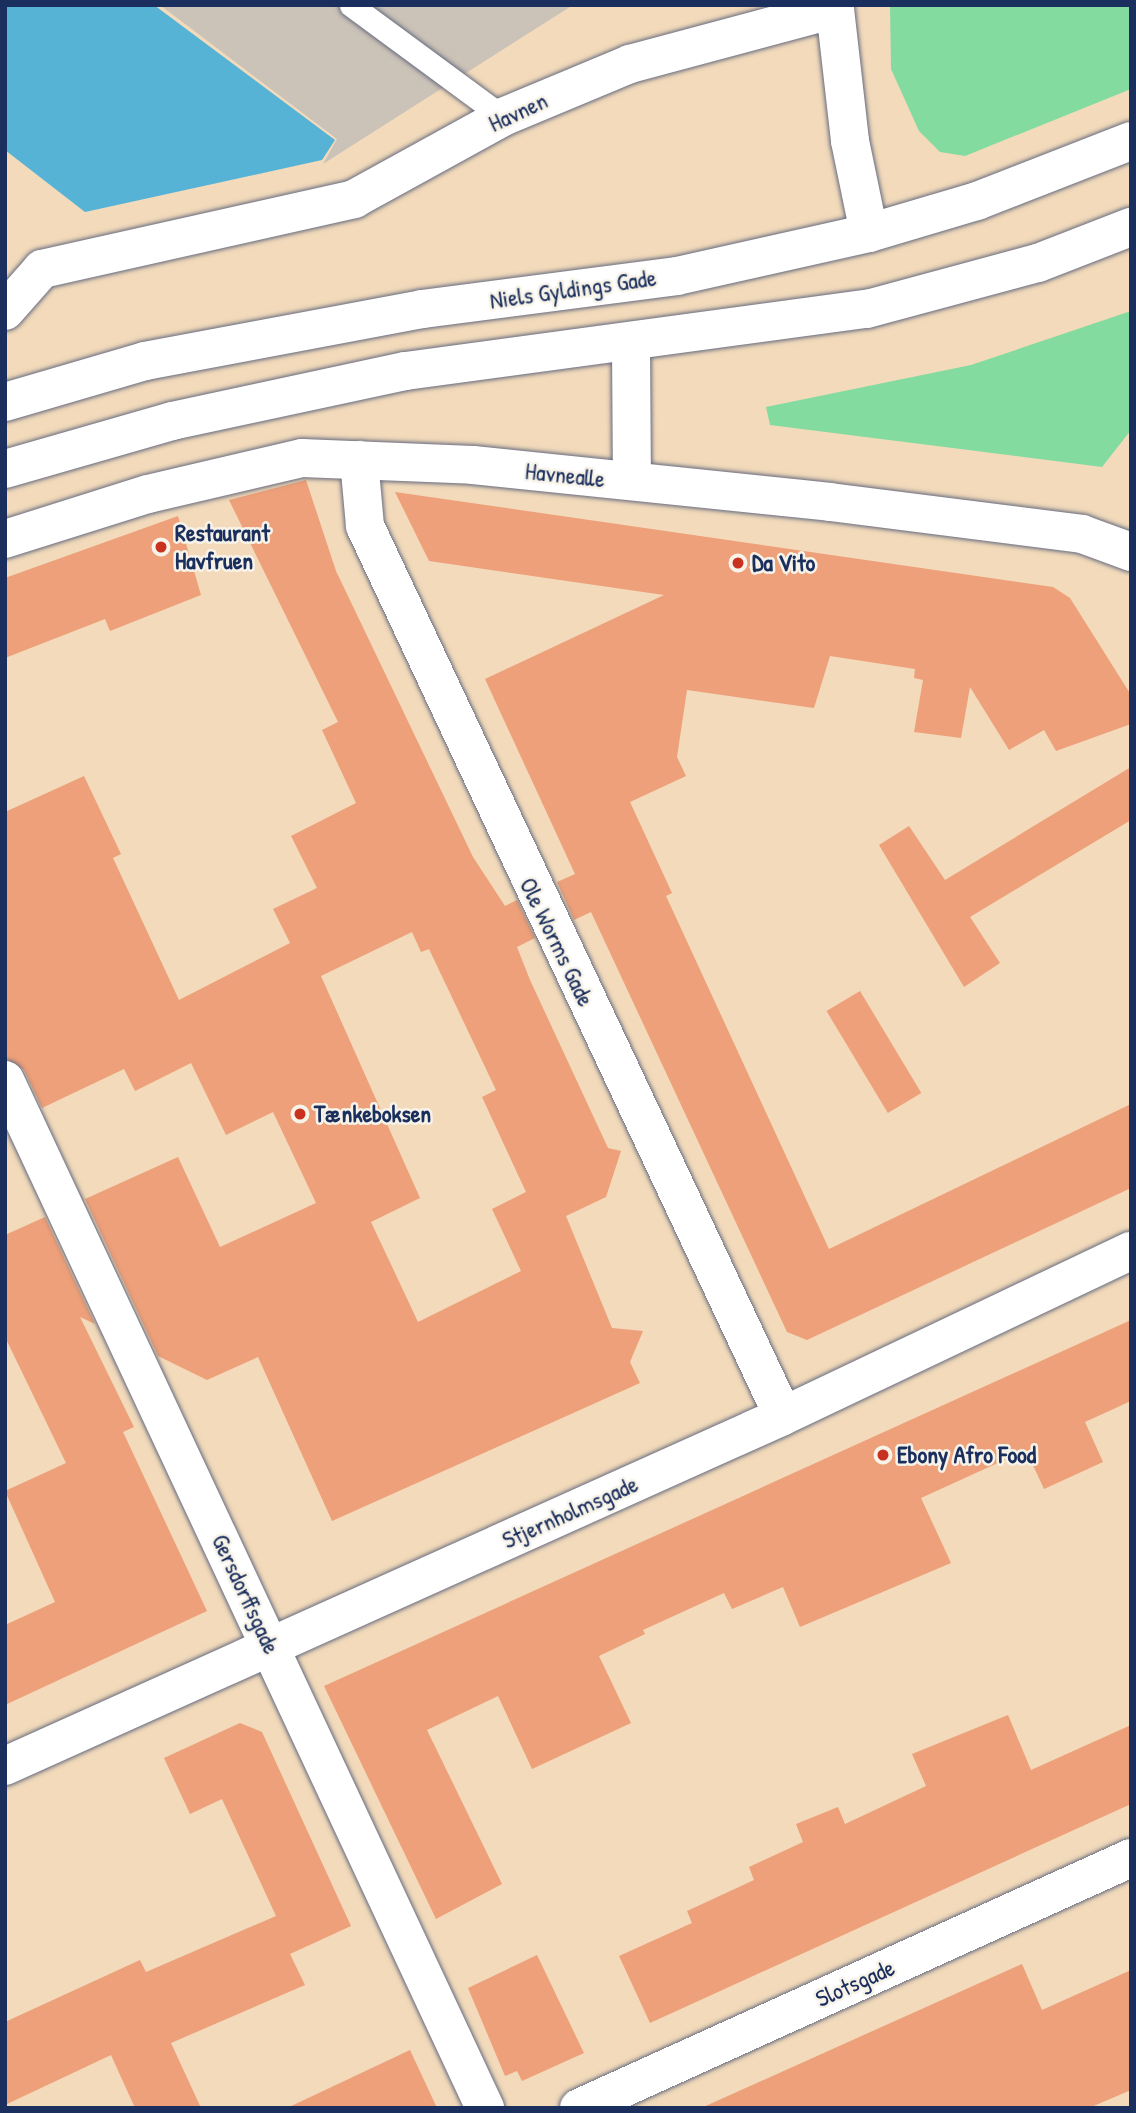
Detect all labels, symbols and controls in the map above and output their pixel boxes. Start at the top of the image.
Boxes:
street label: Havnen [484,86,552,138]
street label: Niels Gyldings Gade [488,263,658,315]
street label: Havnealle [524,457,606,493]
place label: Restaurant Havfruen [175,519,270,575]
marker: Restaurant Havfruen [153,539,169,555]
place label: Da Vito [752,549,815,577]
marker: Da Vito [730,555,746,571]
street label: Ole Worms Gade [513,873,601,1011]
place label: Tænkeboksen [314,1100,431,1128]
marker: Tænkeboksen [292,1106,308,1122]
place label: Ebony Afro Food [897,1441,1036,1469]
marker: Ebony Afro Food [875,1447,891,1463]
street label: Stjernholmsgade [498,1469,642,1555]
street label: Gersdorffsgade [206,1530,286,1658]
street label: Slotsgade [811,1953,899,2013]

